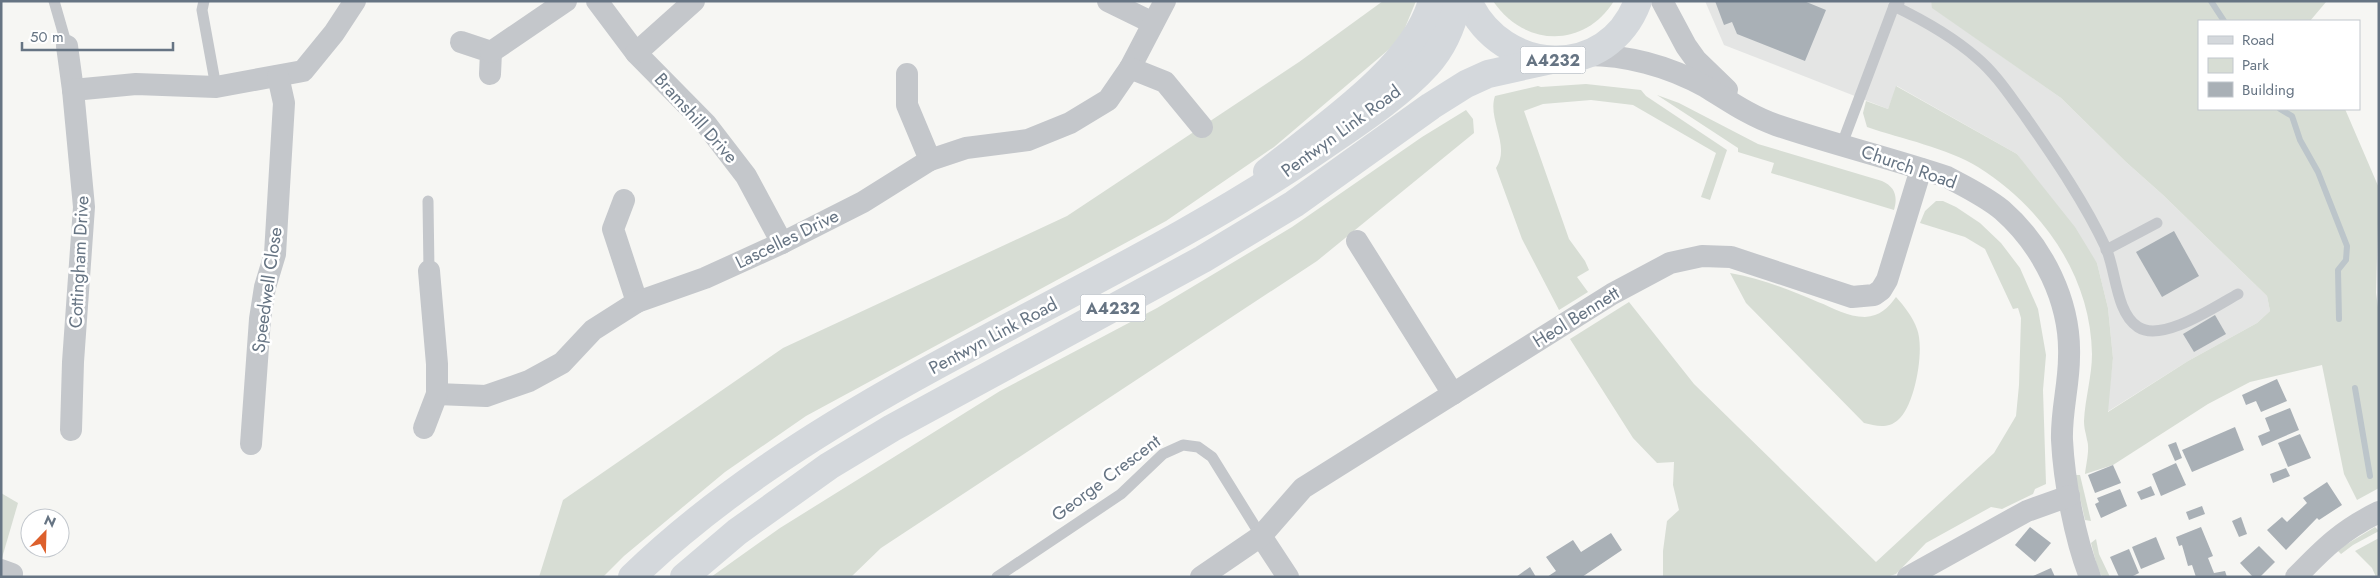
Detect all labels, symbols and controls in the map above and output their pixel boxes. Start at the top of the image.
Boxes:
scale bar [22,20,174,52]
legend [2198,20,2360,110]
text: 50 m [30,26,64,48]
text: Road [2242,29,2274,51]
road number: A4232 [1520,46,1586,74]
text: Park [2242,54,2269,76]
street label: Bramshill Drive [648,67,744,169]
street label: Pentwyn Link Road [1276,79,1406,183]
text: Building [2242,79,2294,101]
street label: Church Road [1858,139,1960,195]
street label: Cottingham Drive [63,195,95,329]
street label: Lascelles Drive [731,203,843,275]
street label: Speedwell Close [245,225,289,355]
street label: Heol Bennett [1528,280,1625,354]
street label: Pentwyn Link Road [924,291,1062,381]
road number: A4232 [1080,294,1146,322]
street label: George Crescent [1046,428,1166,528]
north arrow [20,508,70,558]
text: N [41,510,59,532]

